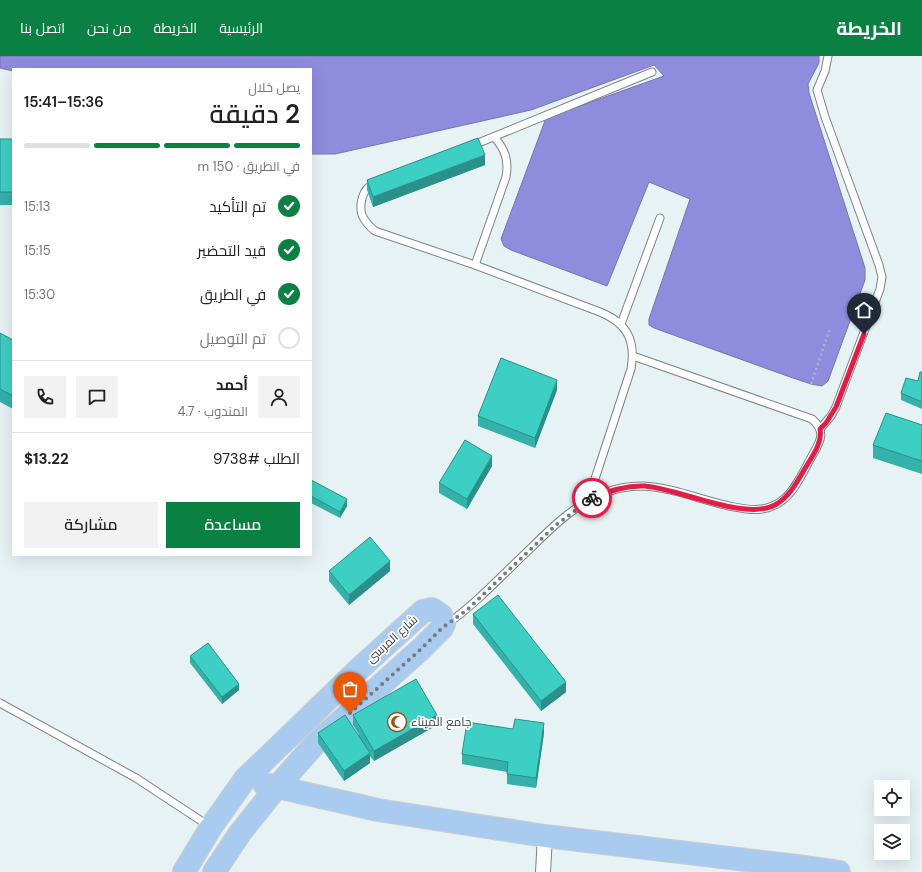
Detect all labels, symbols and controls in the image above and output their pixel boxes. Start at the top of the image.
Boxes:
text: الخريطة [836,16,902,41]
text: اتصل بنا [20,19,65,37]
text: من نحن [87,19,131,37]
text: الخريطة [153,19,197,37]
text: الرئيسية [219,19,263,37]
text: يصل خلال [248,79,300,96]
text: 15:36–15:41 [24,92,104,112]
text: 2 دقيقة [209,97,300,131]
text: في الطريق · 150 m [197,158,300,175]
icon: check [278,195,300,217]
text: تم التأكيد [209,197,266,217]
text: 15:13 [24,198,50,215]
icon: check [278,239,300,261]
text: قيد التحضير [197,241,266,261]
text: 15:15 [24,242,51,259]
icon: check [278,283,300,305]
text: في الطريق [200,285,266,305]
text: 15:30 [24,286,55,303]
pin [847,293,881,334]
icon: home [853,299,875,321]
text: تم التوصيل [200,329,266,349]
text: أحمد [216,375,248,395]
button: phone [24,376,66,418]
button: chat [76,376,118,418]
button: person [258,376,300,418]
text: المندوب · 4.7 [177,403,248,420]
text: $13.22 [24,449,69,469]
text: الطلب #9738 [213,449,300,469]
courier [572,478,612,518]
icon: bike [581,487,603,509]
button: مشاركة [24,502,158,548]
button: مساعدة [166,502,300,548]
street label: شارع المرسى [363,612,421,666]
pin [333,672,367,713]
icon: bag [339,678,361,700]
mosque icon: جامع الميناء [386,711,408,733]
place label: جامع الميناء [411,714,471,730]
map controls [874,780,910,860]
button: locate [874,780,910,816]
button: layers [874,824,910,860]

